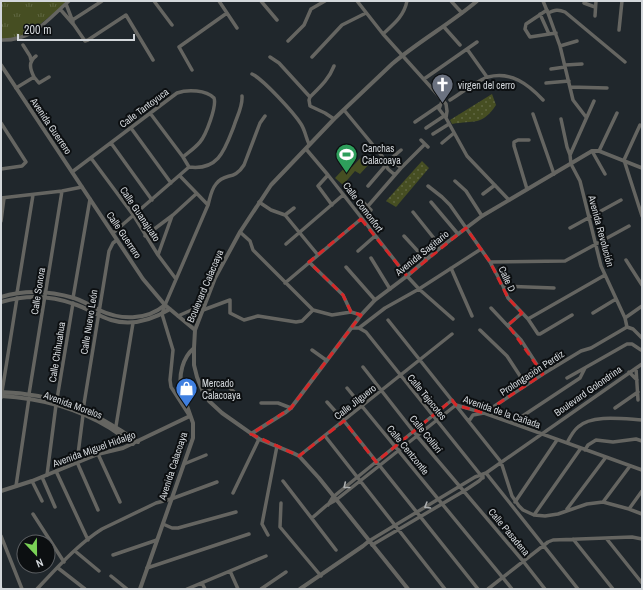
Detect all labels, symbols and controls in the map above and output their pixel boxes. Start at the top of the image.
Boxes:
scale bar [18,16,134,42]
text: 200 m [24,22,51,38]
church icon: virgen del cerro [430,72,456,105]
place label: virgen del cerro [458,79,515,92]
street label: Calle Tantoyuca [117,85,172,131]
street label: Avenida Guerrero [27,95,75,157]
sports icon: Canchas Calacoaya [333,141,359,174]
place label: Canchas Calacoaya [362,142,401,167]
street label: Calle Comonfort [340,179,386,235]
street label: Calle Guanajuato [117,184,163,244]
street label: Avenida Revolución [585,193,617,268]
street label: Calle Guerrero [104,209,145,261]
street label: Avenida Sagitario [392,227,452,279]
street label: Boulevard Calacoaya [184,247,226,324]
street label: Calle D [495,264,519,294]
street label: Calle Sonora [28,266,48,315]
street label: Calle Nuevo León [77,289,101,355]
street label: Calle Chihuahua [46,320,68,383]
street label: Prolongación Perdiz [497,347,567,399]
street label: Boulevard Golondrina [552,363,625,419]
street label: Calle Tejocotes [404,371,450,423]
shop icon: Mercado Calacoaya [174,376,200,409]
place label: Mercado Calacoaya [202,377,241,402]
street label: Calle Jilguero [331,381,379,423]
street label: Avenida Morelos [41,388,104,422]
street label: Avenida de la Cañada [461,392,543,431]
street label: Calle Colibrí [407,412,446,456]
street label: Calle Centzontle [384,423,432,478]
street label: Avenida Miguel Hidalgo [50,428,138,470]
street label: Avenida Calacoaya [156,430,190,503]
one-way arrow [343,482,350,489]
one-way arrow [424,501,431,508]
street label: Calle Pasadena [485,506,533,559]
north arrow [16,534,56,574]
text: N [34,556,45,571]

